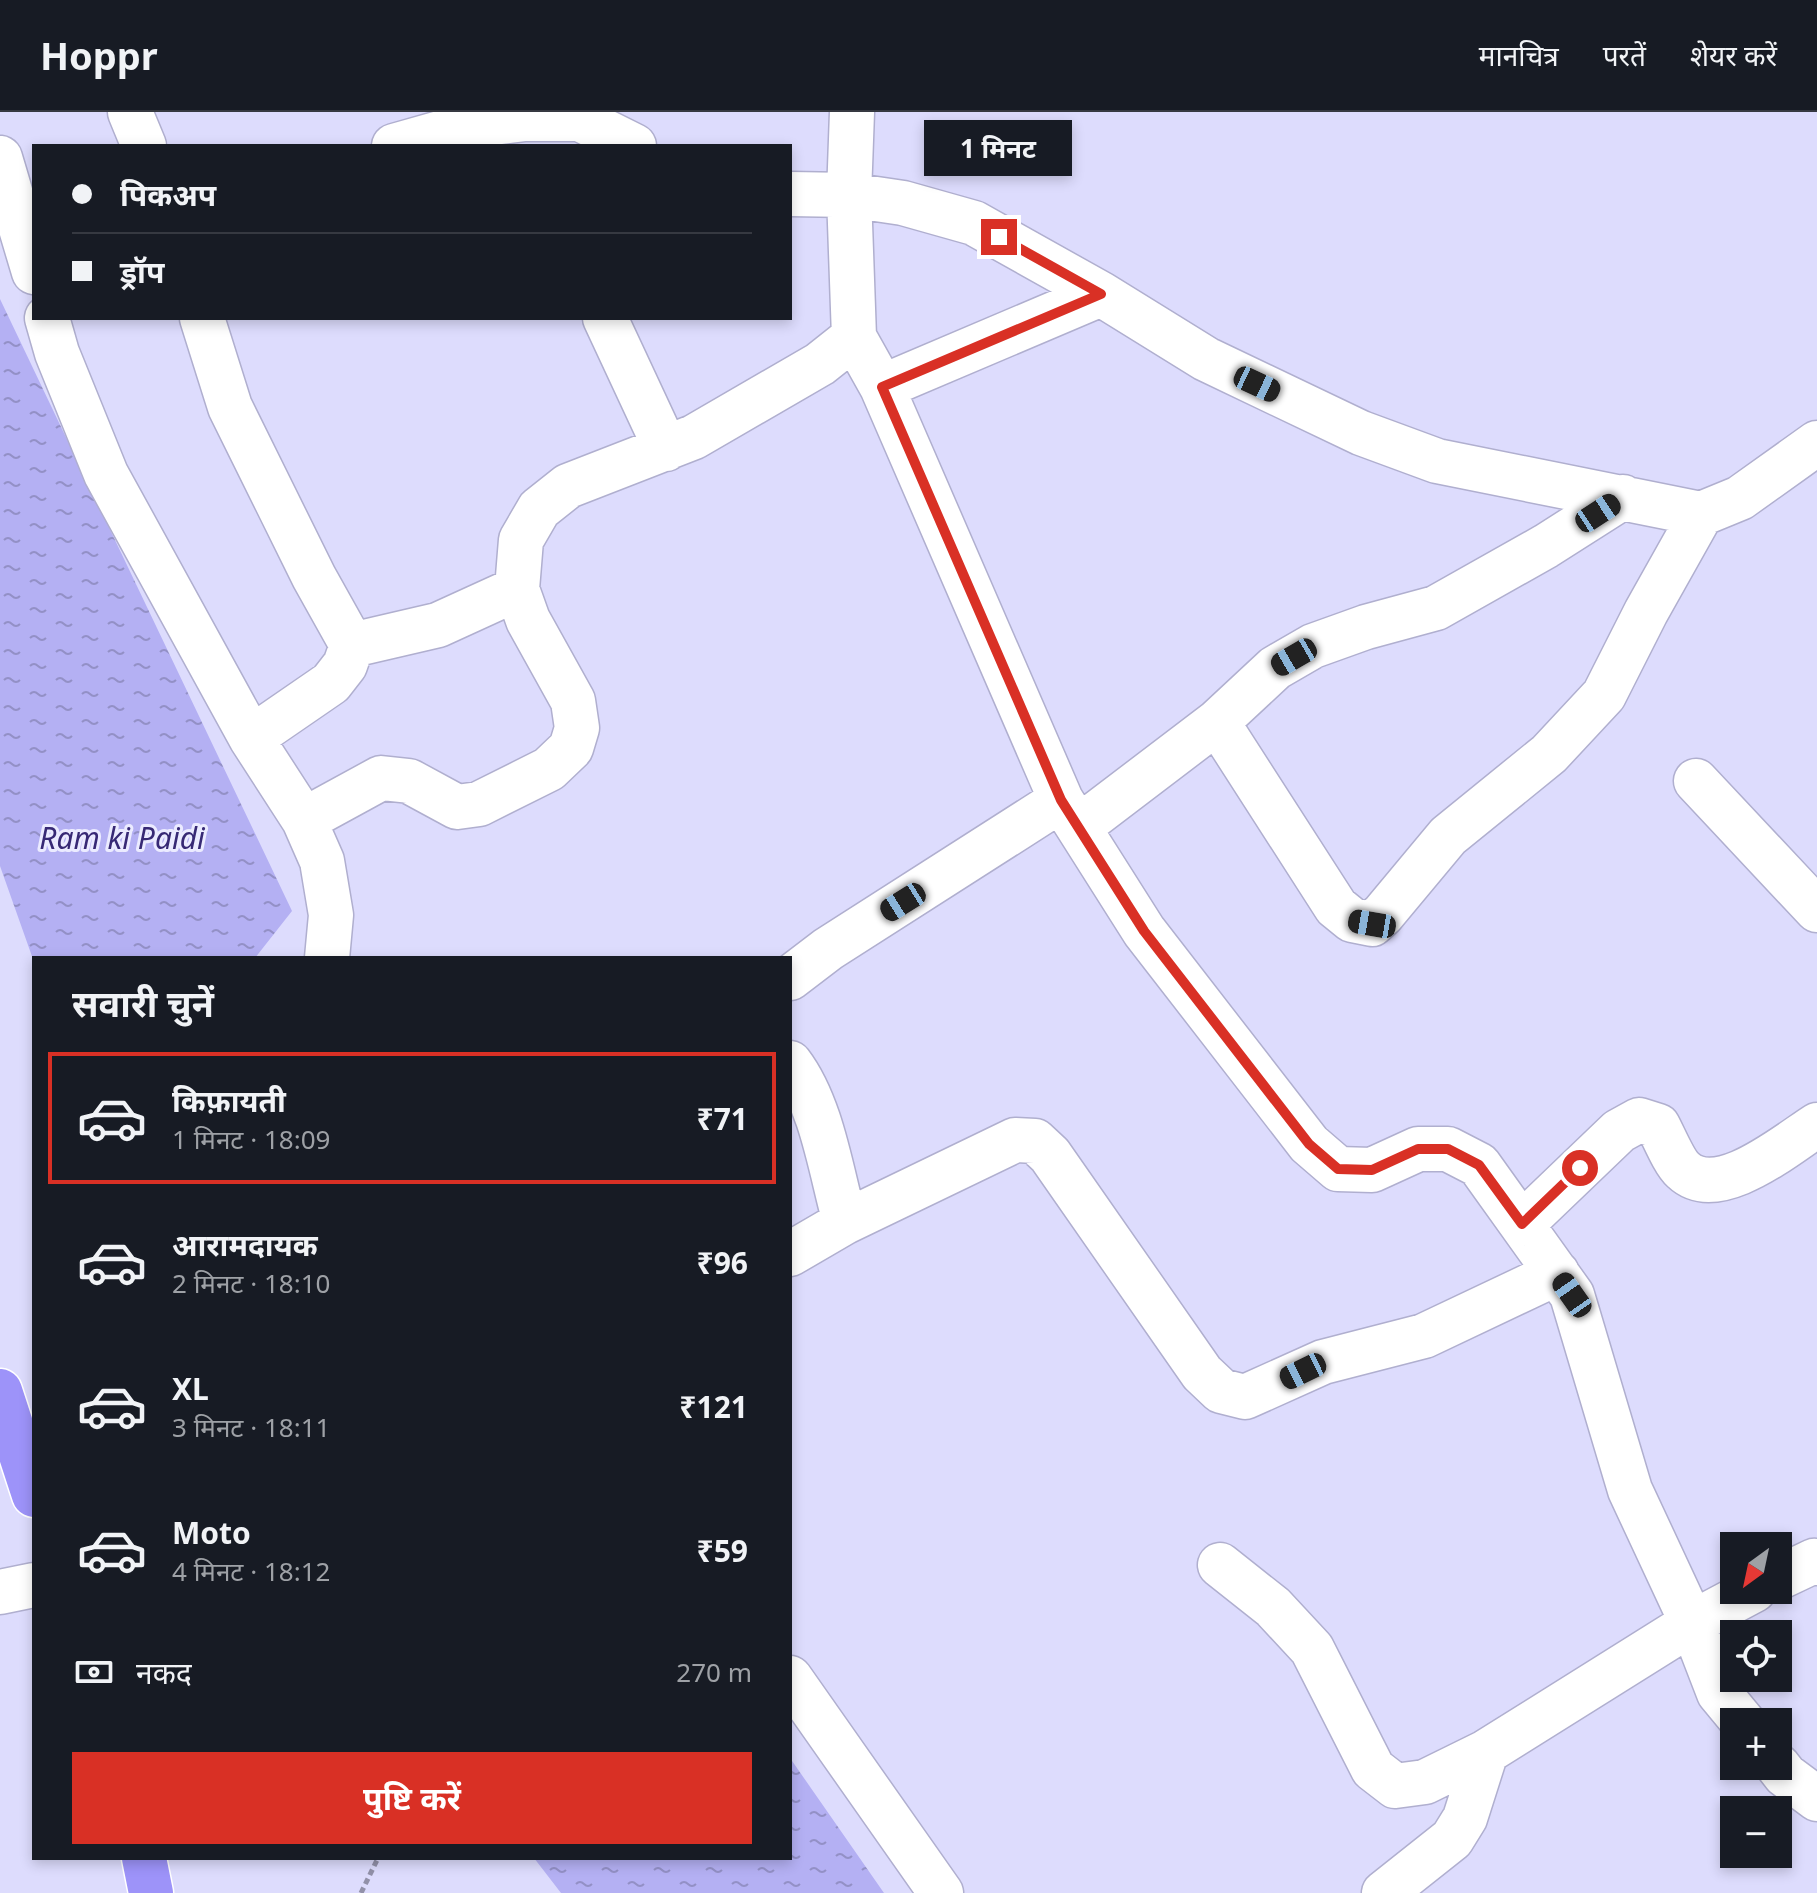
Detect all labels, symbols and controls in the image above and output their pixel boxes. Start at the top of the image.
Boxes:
text: Hoppr [40,29,158,81]
text: मानचित्र [1479,36,1559,74]
text: परतें [1603,36,1646,74]
text: शेयर करें [1690,36,1777,74]
callout: 1 मिनट [925,121,1073,177]
text: 1 मिनट [960,130,1036,166]
text: पिकअप [120,174,216,215]
route end [981,219,1017,255]
text: ड्रॉप [120,251,164,292]
car [1230,363,1284,405]
car [1571,490,1625,536]
car [1267,635,1321,679]
water label: Ram ki Paidi [39,817,206,858]
car [876,879,930,925]
car [1346,908,1398,940]
text: सवारी चुनें [72,979,214,1028]
text: किफ़ायती [172,1080,286,1121]
icon: car [76,1082,148,1154]
text: ₹71 [697,1098,748,1139]
text: 1 मिनट · 18:09 [172,1121,330,1157]
route start [1562,1150,1598,1186]
text: आरामदायक [172,1224,318,1265]
icon: car [76,1226,148,1298]
text: ₹96 [697,1242,748,1283]
text: 2 मिनट · 18:10 [172,1265,330,1301]
car [1548,1268,1596,1322]
car [1276,1350,1330,1392]
text: XL [172,1368,209,1409]
icon: car [76,1370,148,1442]
text: ₹121 [679,1386,748,1427]
text: 3 मिनट · 18:11 [172,1409,330,1445]
text: Moto [172,1512,251,1553]
icon: car [76,1514,148,1586]
text: ₹59 [697,1530,748,1571]
north arrow [1720,1532,1792,1604]
map controls [1720,1532,1792,1868]
text: 4 मिनट · 18:12 [172,1553,330,1589]
button: locate [1720,1620,1792,1692]
icon: cash [72,1650,116,1694]
text: नकद [136,1652,192,1693]
text: 270 m [676,1654,752,1690]
button: + [1720,1708,1792,1780]
button: पुष्टि करें [72,1752,752,1844]
button: − [1720,1796,1792,1868]

